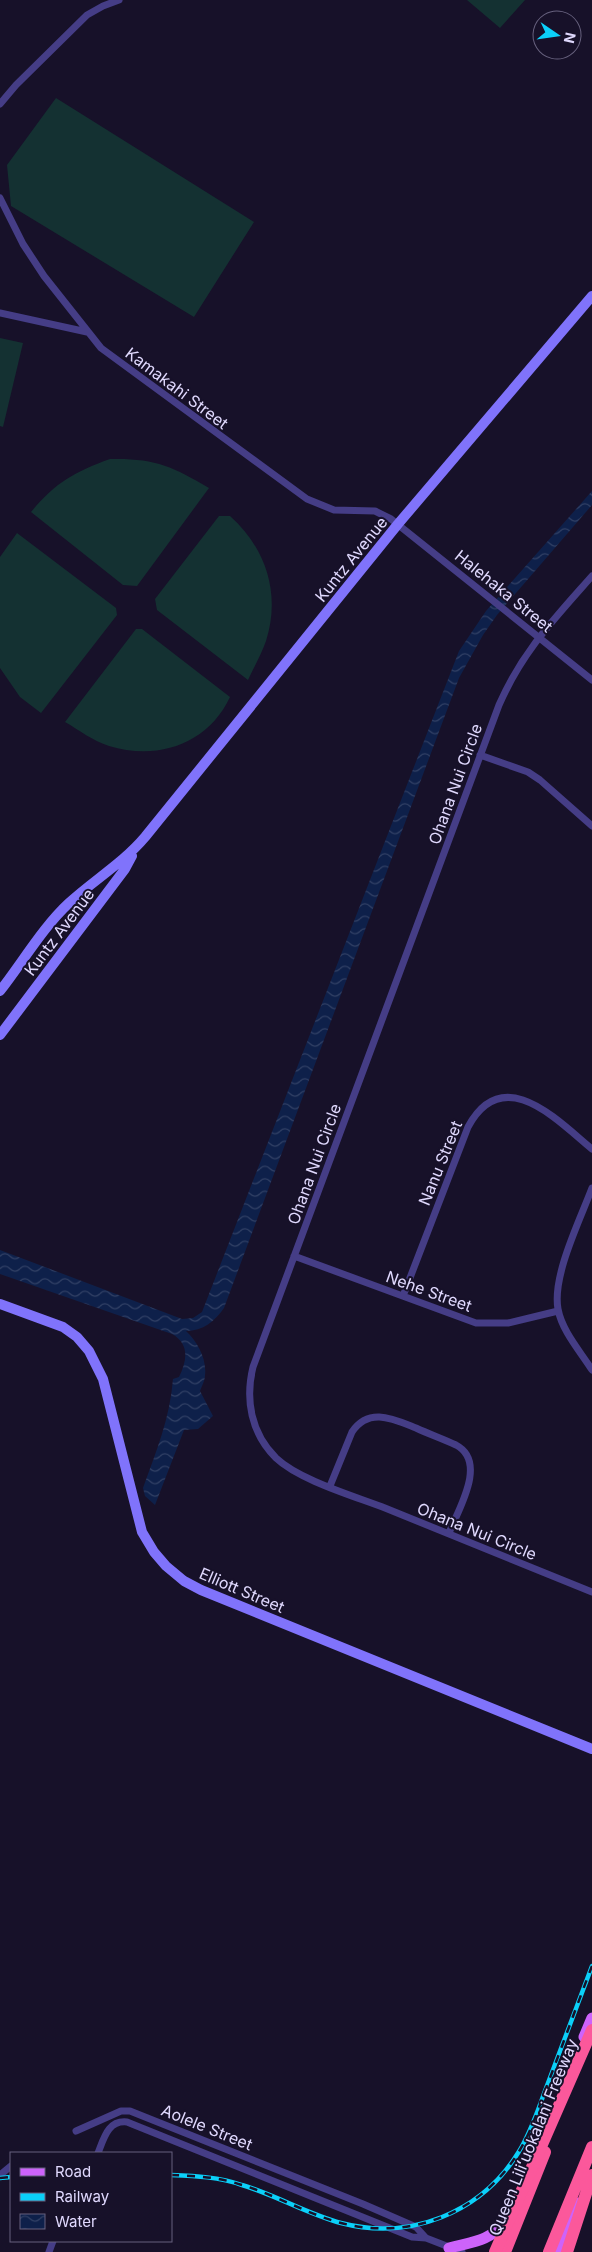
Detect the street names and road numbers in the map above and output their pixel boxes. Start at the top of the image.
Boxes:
street label: Kamakahi Street [122,343,232,433]
street label: Kuntz Avenue [311,512,391,606]
street label: Halehaka Street [451,545,557,637]
street label: Ohana Nui Circle [424,721,486,847]
street label: Kuntz Avenue [20,884,98,980]
street label: Ohana Nui Circle [283,1101,345,1227]
street label: Nanu Street [414,1118,466,1208]
street label: Nehe Street [383,1266,475,1316]
street label: Ohana Nui Circle [414,1498,540,1564]
street label: Elliott Street [196,1563,288,1617]
street label: Queen Liliʻuokalani Freeway [484,2036,582,2238]
street label: Aolele Street [158,2100,256,2154]

